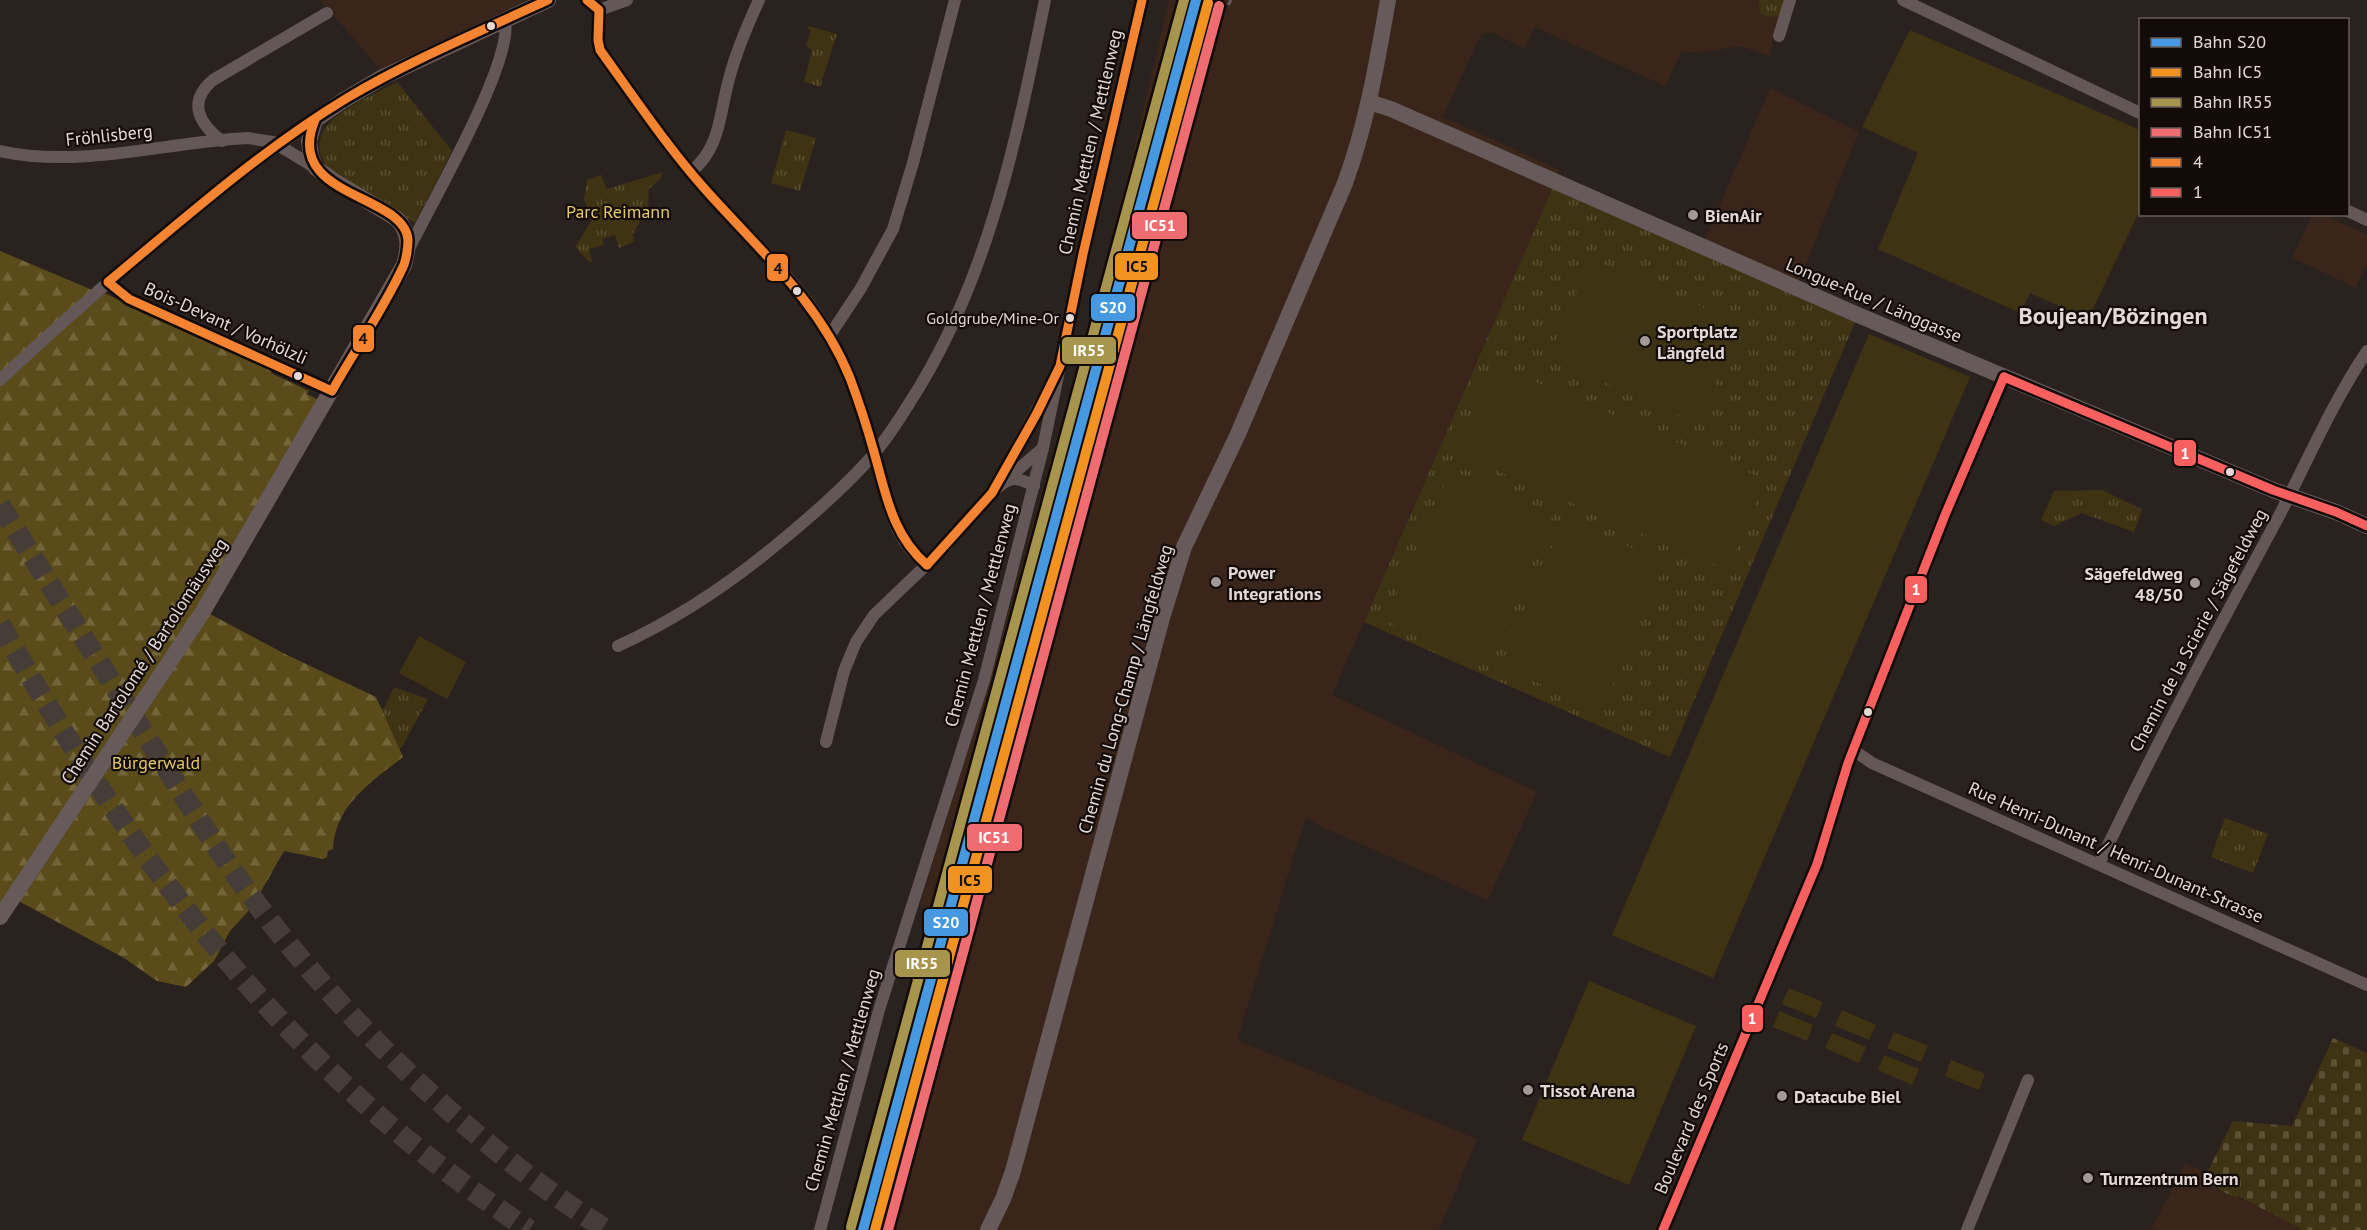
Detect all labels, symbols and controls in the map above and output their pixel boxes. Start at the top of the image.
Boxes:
legend [2139,18,2349,216]
unlabelled marker [485,20,497,32]
street label: Chemin Mettlen / Mettlenweg [1053,27,1127,257]
text: Bahn S20 [2193,30,2266,53]
text: Bahn IC5 [2193,60,2262,83]
text: Bahn IR55 [2193,90,2273,113]
street label: Fröhlisberg [64,119,154,151]
text: Bahn IC51 [2193,120,2272,143]
text: 4 [2193,150,2203,173]
text: 1 [2193,180,2203,203]
park label: Parc Reimann [566,200,670,223]
place label: BienAir [1705,204,1762,227]
marker: BienAir [1686,208,1700,222]
line badge: IC51 [1131,211,1188,240]
text: IC51 [1144,215,1176,235]
line badge: IC5 [1114,252,1159,281]
line badge: 4 [766,253,789,282]
street label: Longue-Rue / Länggasse [1783,253,1965,347]
text: IC5 [1126,256,1148,276]
text: 4 [773,258,783,278]
street label: Bois-Devant / Vorhölzli [141,277,311,369]
unlabelled marker [791,285,803,297]
line badge: S20 [1090,293,1136,322]
text: S20 [1100,297,1126,317]
district label: Boujean/Bözingen [2019,300,2207,331]
place label: Goldgrube/Mine-Or [926,308,1060,328]
marker: Goldgrube/Mine-Or [1064,312,1076,324]
place label: Sportplatz Längfeld [1657,320,1738,364]
line badge: 4 [352,324,375,353]
text: 4 [358,328,368,348]
marker: Sportplatz Längfeld [1638,334,1652,348]
line badge: IR55 [1061,336,1117,365]
text: IR55 [1073,340,1105,360]
unlabelled marker [292,370,304,382]
line badge: 1 [2173,439,2197,467]
text: 1 [2180,443,2190,463]
unlabelled marker [2224,466,2236,478]
street label: Chemin Mettlen / Mettlenweg [939,501,1021,729]
street label: Chemin de la Scierie / Sägefeldweg [2124,504,2272,756]
street label: Chemin Bartolomé / Bartolomäusweg [56,534,232,788]
street label: Chemin du Long-Champ / Längfeldweg [1073,542,1177,836]
place label: Power Integrations [1228,561,1322,605]
place label: Sägefeldweg 48/50 [2084,562,2183,606]
marker: Power Integrations [1209,575,1223,589]
line badge: 1 [1904,575,1928,604]
marker: Sägefeldweg 48/50 [2188,576,2202,590]
text: 1 [1911,579,1921,599]
unlabelled marker [1862,706,1874,718]
park label: Bürgerwald [112,751,200,774]
street label: Rue Henri-Dunant / Henri-Dunant-Strasse [1965,776,2267,928]
line badge: IC51 [966,823,1023,852]
text: IC51 [978,827,1010,847]
line badge: IC5 [947,865,993,894]
text: IC5 [959,870,981,890]
line badge: S20 [923,908,969,937]
text: S20 [933,912,959,932]
line badge: IR55 [894,949,951,978]
text: IR55 [906,953,938,973]
street label: Chemin Mettlen / Mettlenweg [799,966,885,1194]
line badge: 1 [1741,1004,1764,1033]
text: 1 [1747,1008,1757,1028]
street label: Boulevard des Sports [1649,1039,1733,1197]
place label: Tissot Arena [1540,1079,1635,1102]
marker: Tissot Arena [1521,1083,1535,1097]
place label: Datacube Biel [1794,1085,1901,1108]
marker: Datacube Biel [1775,1089,1789,1103]
place label: Turnzentrum Bern [2100,1167,2238,1190]
marker: Turnzentrum Bern [2081,1171,2095,1185]

